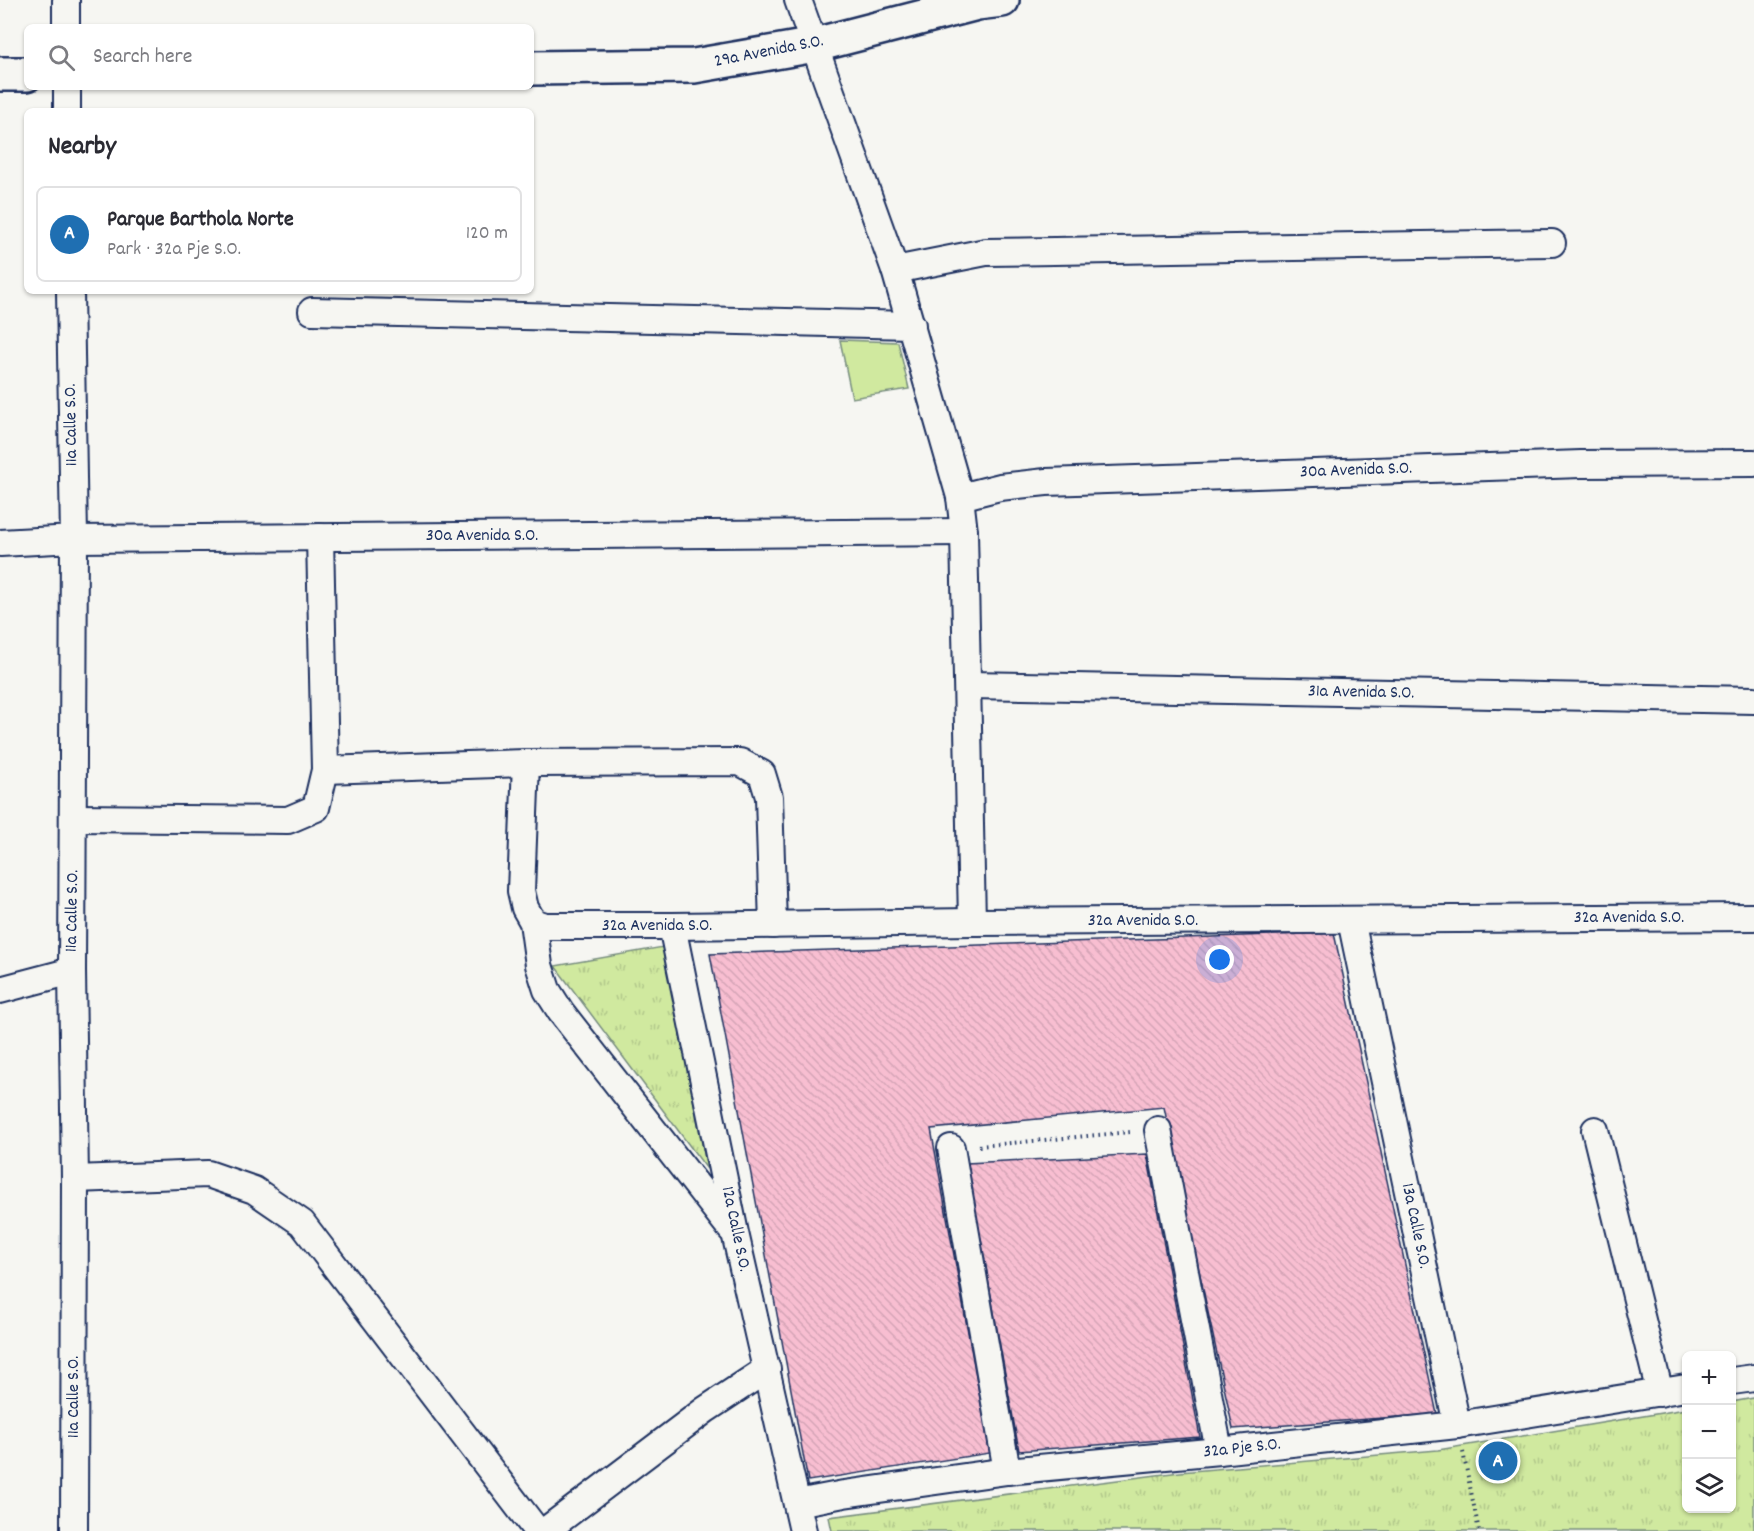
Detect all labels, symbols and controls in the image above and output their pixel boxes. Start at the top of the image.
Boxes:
search box [24,24,534,90]
street label: 29a Avenida S.O. [712,29,826,75]
icon: search [45,41,78,74]
text: Search here [93,42,192,73]
text: Nearby [48,129,116,166]
text: Parque Barthola Norte [107,205,294,236]
text: A [64,220,75,248]
text: 120 m [466,220,508,248]
text: Park · 32a Pje S.O. [107,236,241,264]
street label: 11a Calle S.O. [59,383,85,467]
street label: 30a Avenida S.O. [1299,457,1413,485]
street label: 30a Avenida S.O. [426,524,538,549]
street label: 31a Avenida S.O. [1307,680,1415,706]
street label: 11a Calle S.O. [60,869,86,953]
street label: 32a Avenida S.O. [1574,906,1684,931]
street label: 32a Avenida S.O. [1088,909,1198,934]
street label: 32a Avenida S.O. [602,914,712,939]
your location [1205,945,1234,974]
street label: 13a Calle S.O. [1394,1181,1436,1271]
street label: 12a Calle S.O. [714,1184,756,1274]
map controls [1682,1351,1736,1513]
button: + [1682,1351,1736,1405]
street label: 11a Calle S.O. [62,1356,87,1438]
button: − [1682,1405,1736,1459]
street label: 32a Pje S.O. [1202,1433,1282,1465]
pin: A [1478,1438,1518,1484]
button: layers [1682,1459,1736,1513]

